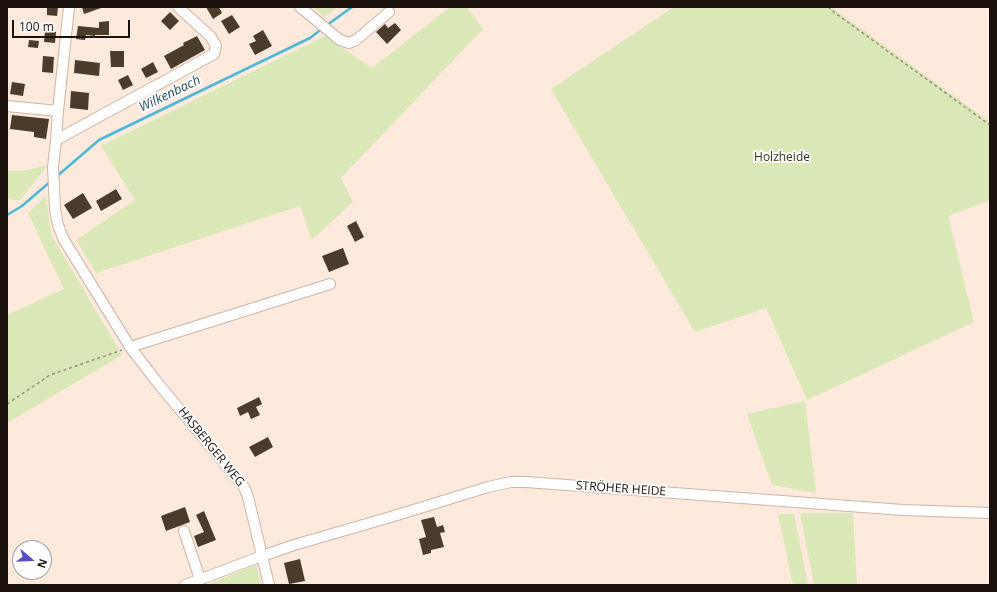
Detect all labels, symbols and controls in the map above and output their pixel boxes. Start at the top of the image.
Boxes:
scale bar [14,12,132,38]
text: 100 m [19,18,54,35]
water label: Wilkenbach [137,72,203,116]
park label: Holzheide [754,151,810,165]
street label: HASBERGER WEG [175,405,247,489]
street label: STRÖHER HEIDE [576,479,666,499]
north arrow [12,540,52,580]
text: N [34,557,51,570]

